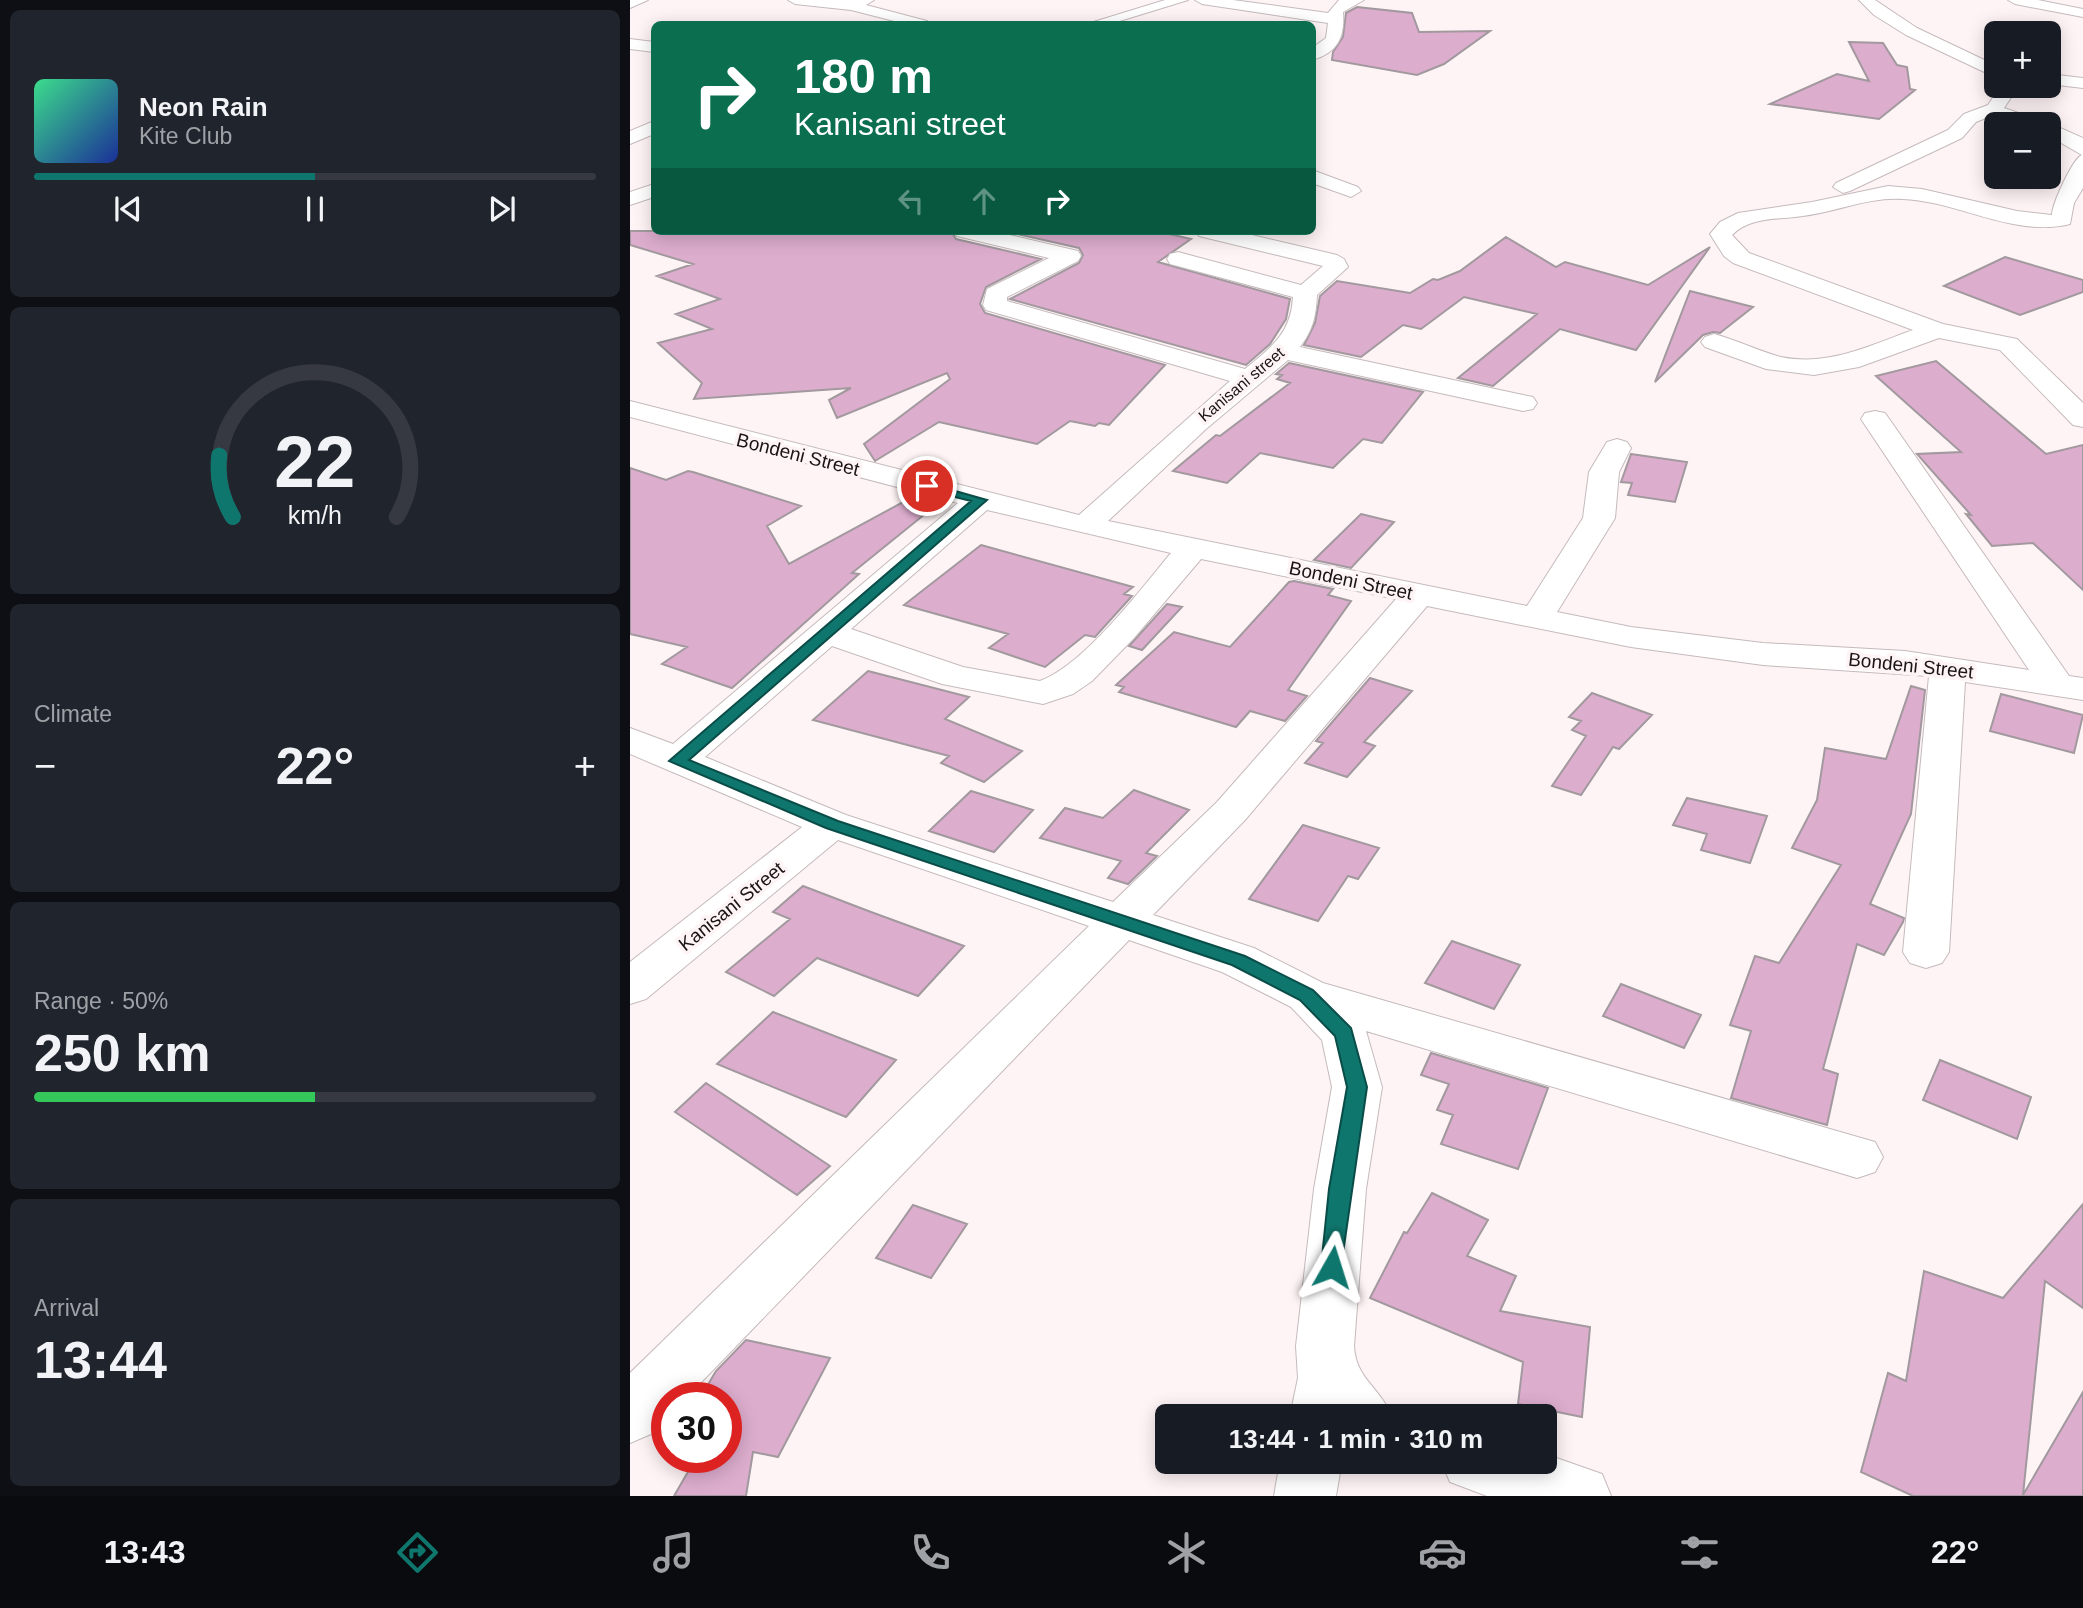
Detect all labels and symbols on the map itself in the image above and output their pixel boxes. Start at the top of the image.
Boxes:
street label: Kanisani street [1195,344,1288,425]
street label: Bondeni Street [734,429,862,480]
pin [897,456,957,516]
street label: Bondeni Street [1287,557,1415,604]
street label: Bondeni Street [1847,648,1975,683]
street label: Kanisani Street [675,857,789,955]
position arrow [1295,1230,1369,1304]
speed limit sign: 30 [651,1382,742,1473]

